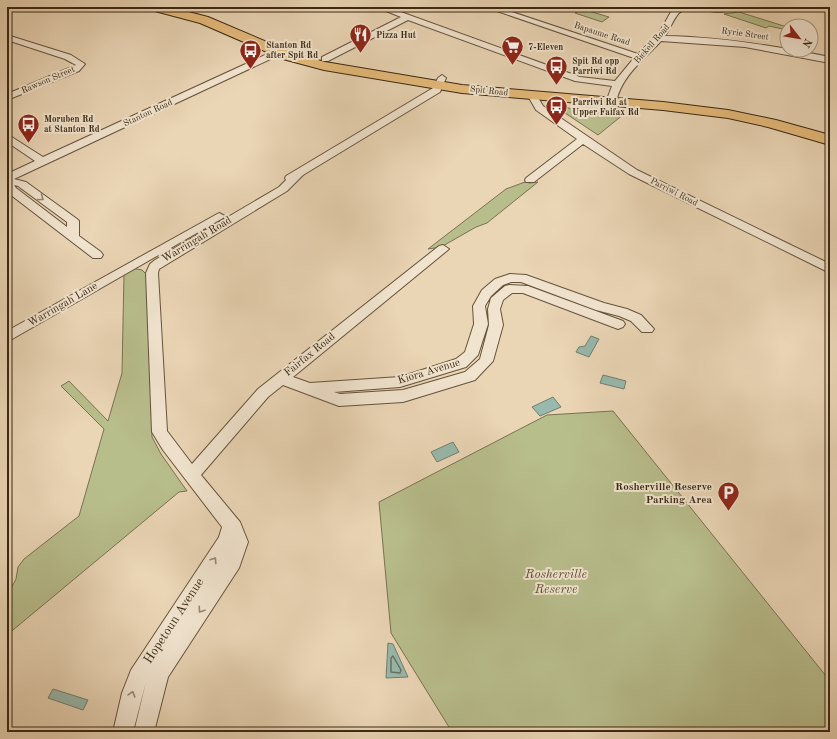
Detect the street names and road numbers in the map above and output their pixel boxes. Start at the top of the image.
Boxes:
street label: Bapaume Road [573,21,631,47]
street label: Bickell Road [633,22,672,65]
street label: Ryrie Street [721,26,769,42]
street label: Rawson Street [20,65,76,95]
street label: Spit Road [469,85,509,98]
street label: Stanton Road [122,98,174,128]
street label: Parriwi Road [649,176,699,208]
street label: Warringah Road [160,215,234,265]
street label: Warringah Lane [26,281,100,329]
street label: Fairfax Road [282,331,338,379]
street label: Kiora Avenue [396,357,462,387]
street label: Hopetoun Avenue [142,576,207,666]

